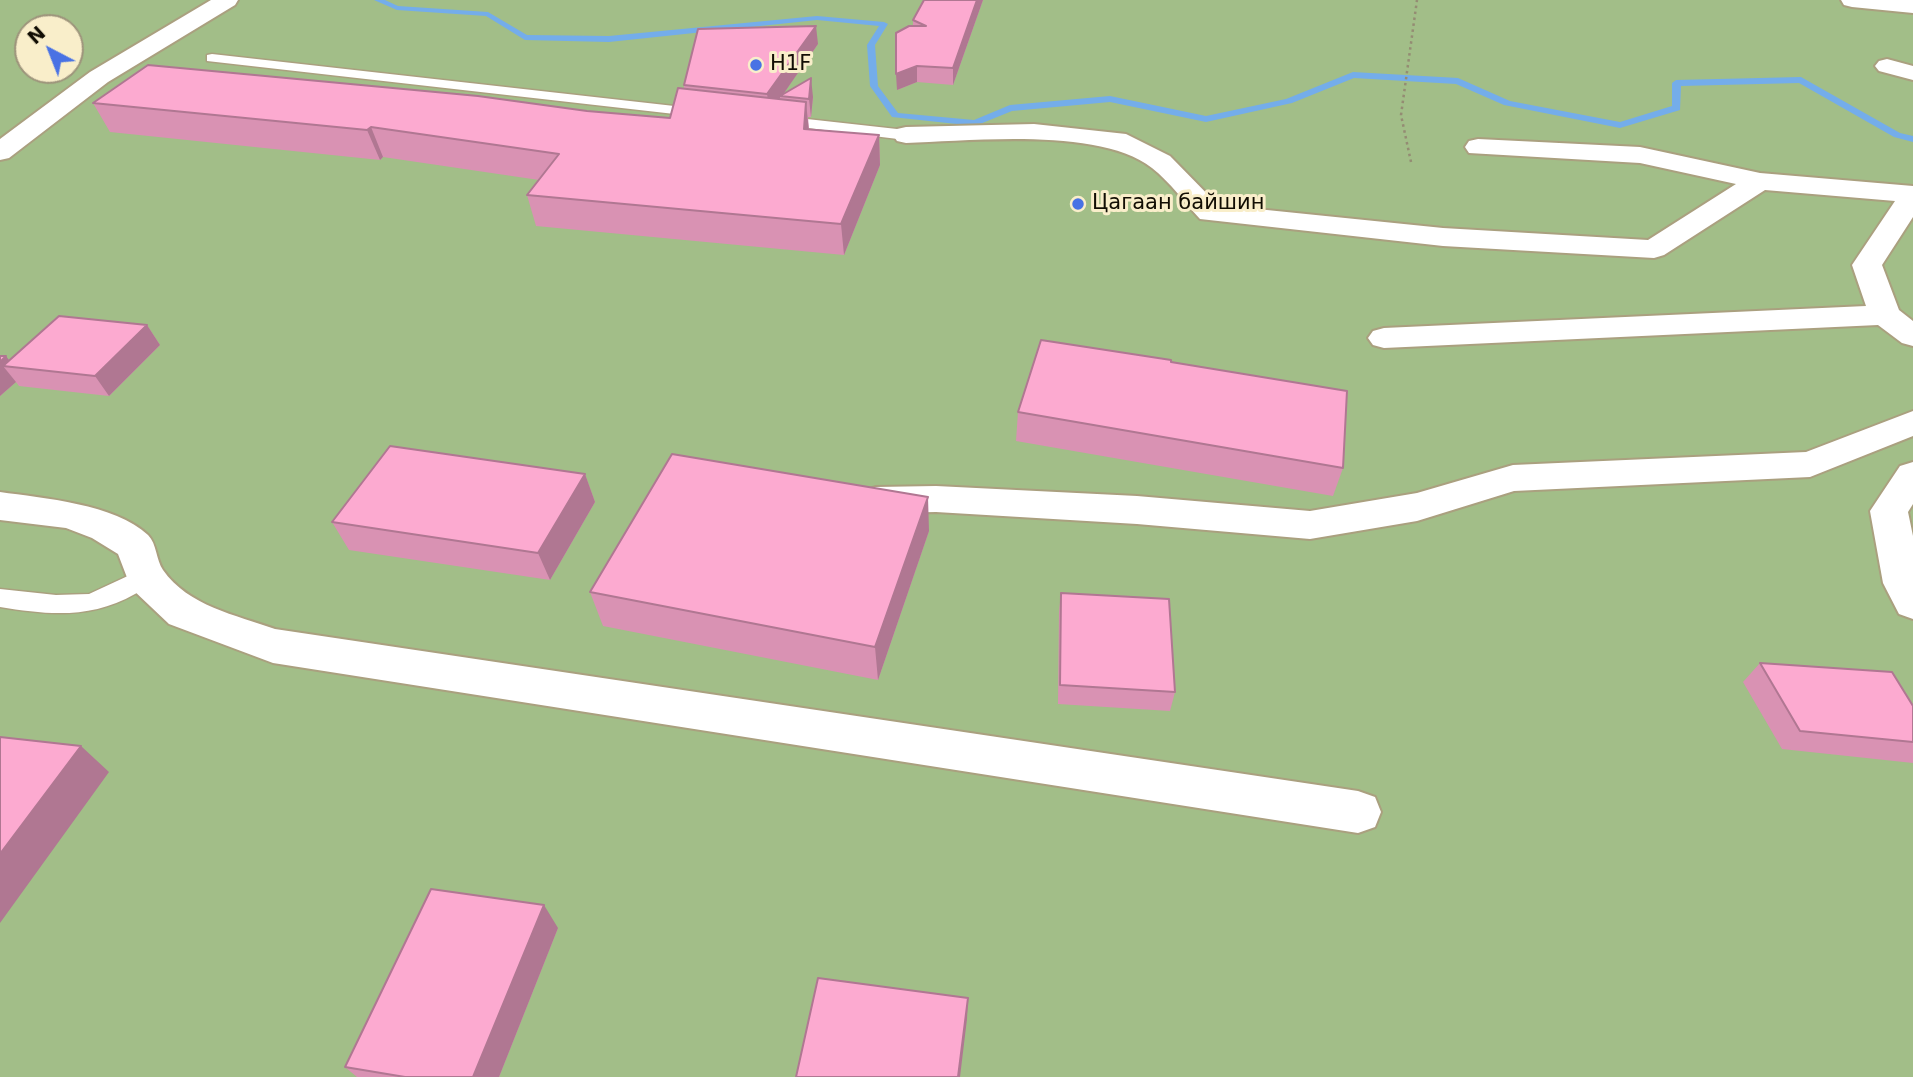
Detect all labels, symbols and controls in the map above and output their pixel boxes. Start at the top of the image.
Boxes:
north arrow [14,14,84,84]
text: N [23,21,50,48]
place label: H1F [770,52,811,78]
marker: H1F [748,57,764,73]
place label: Цагаан байшин [1092,191,1264,217]
marker: Цагаан байшин [1070,196,1086,212]

